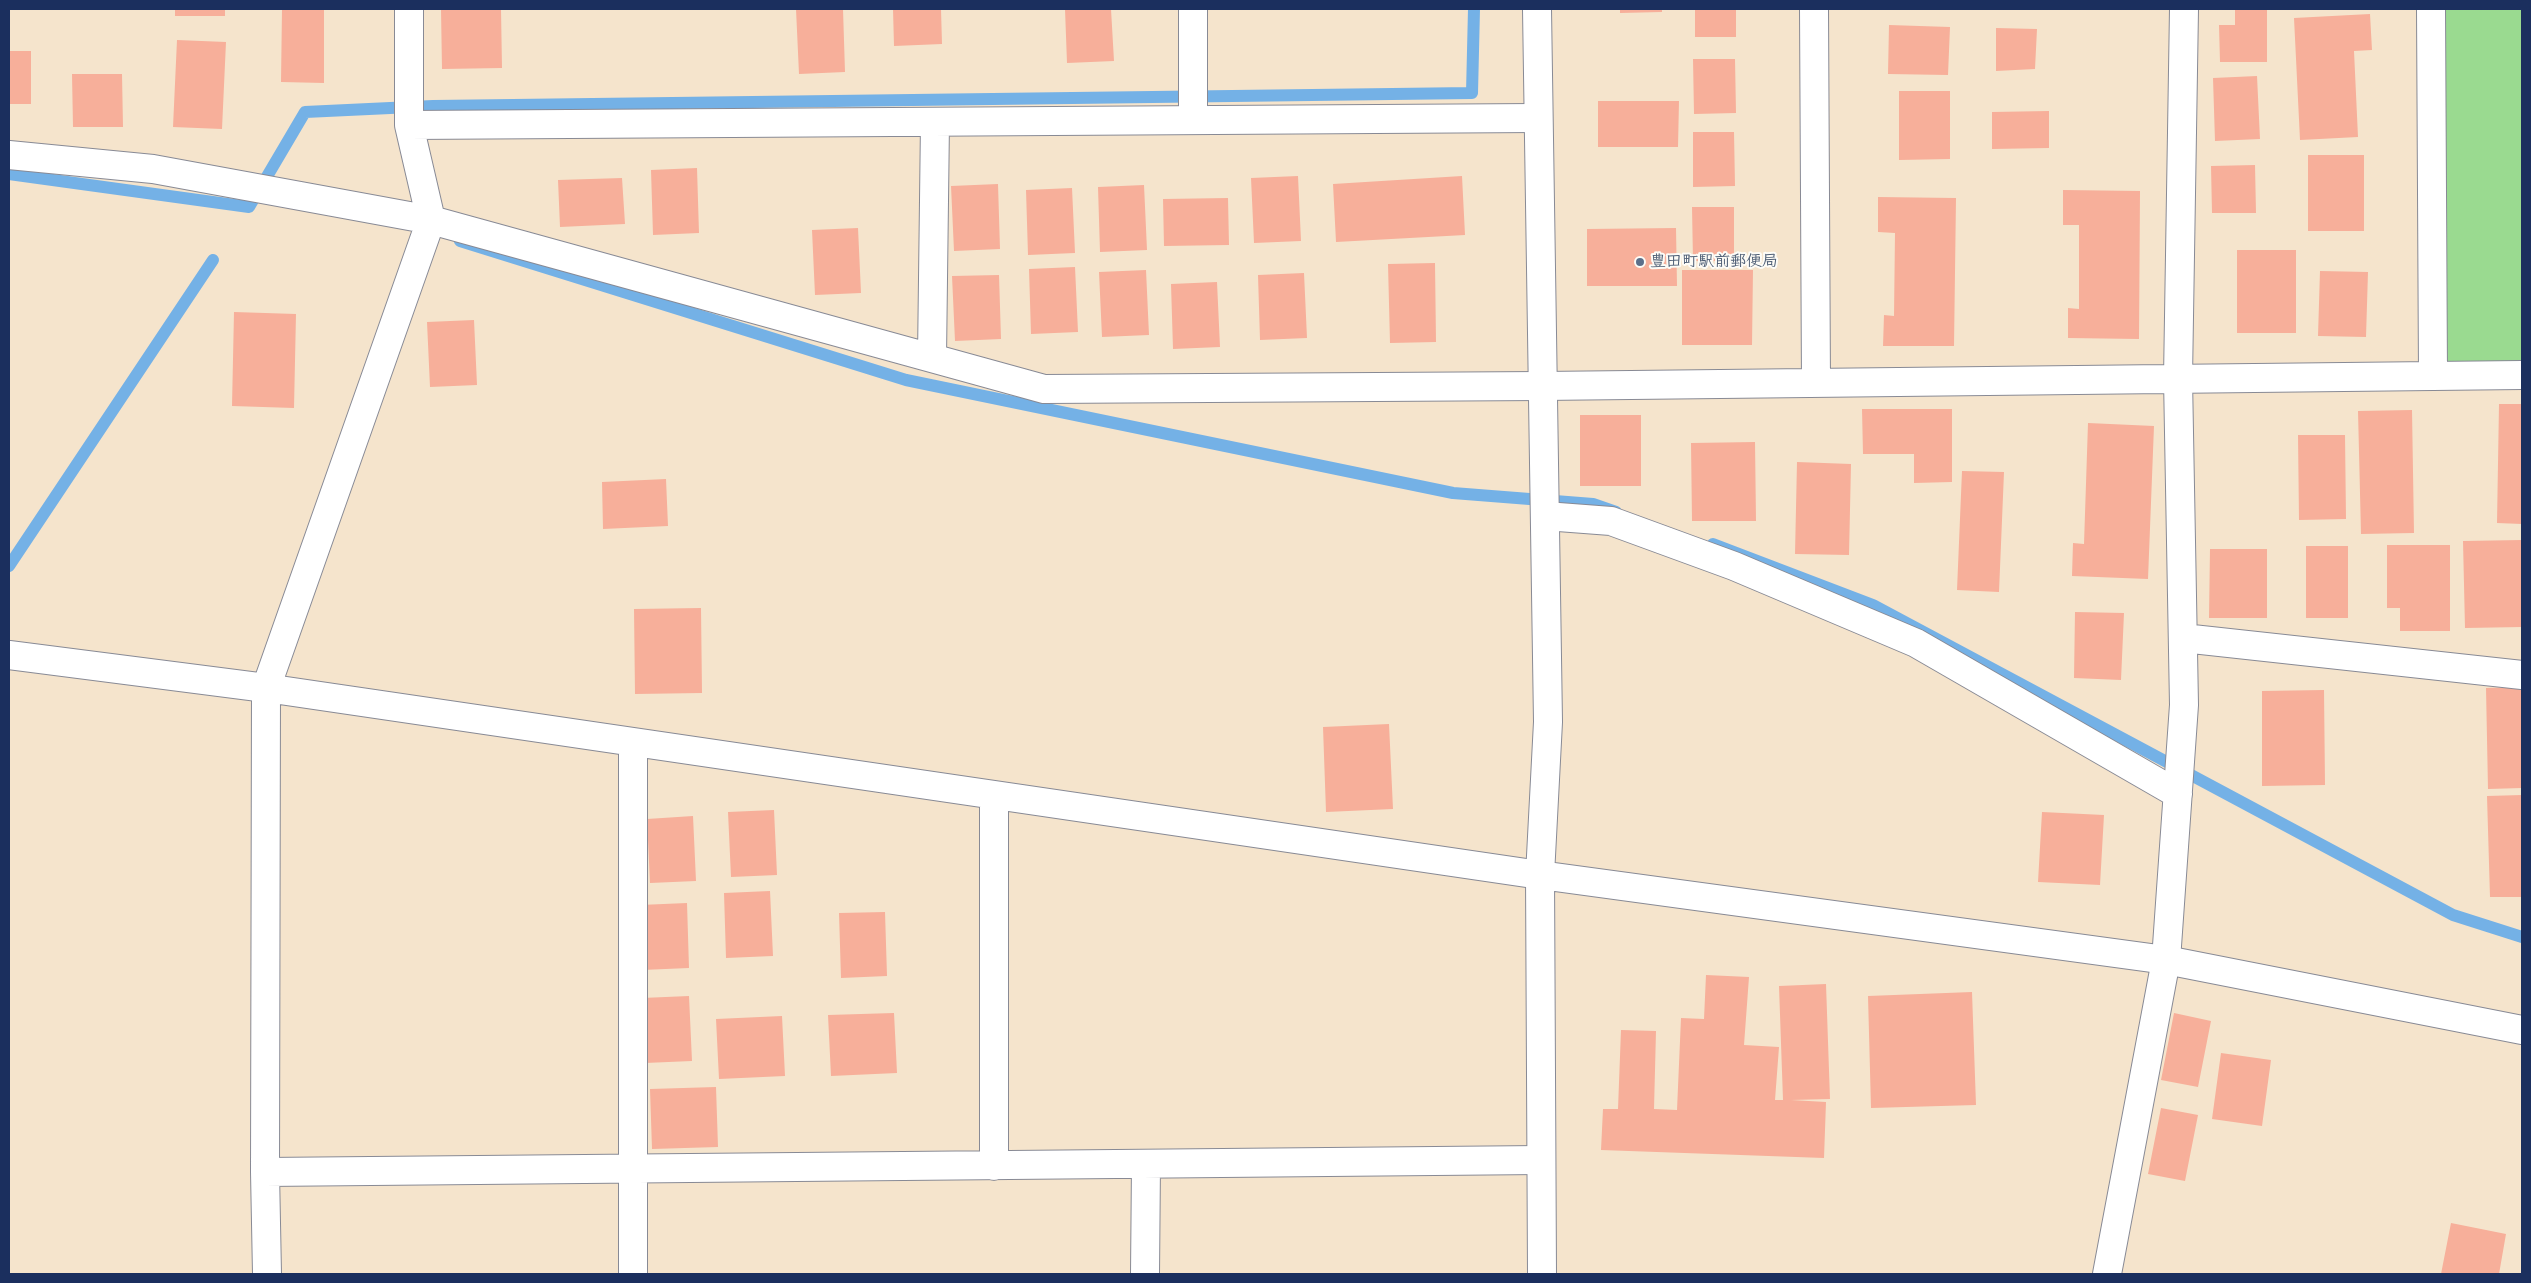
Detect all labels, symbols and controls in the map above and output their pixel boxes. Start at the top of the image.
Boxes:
place label: 豊田町駅前郵便局 [1650,252,1778,272]
marker: 豊田町駅前郵便局 [1634,256,1646,268]

